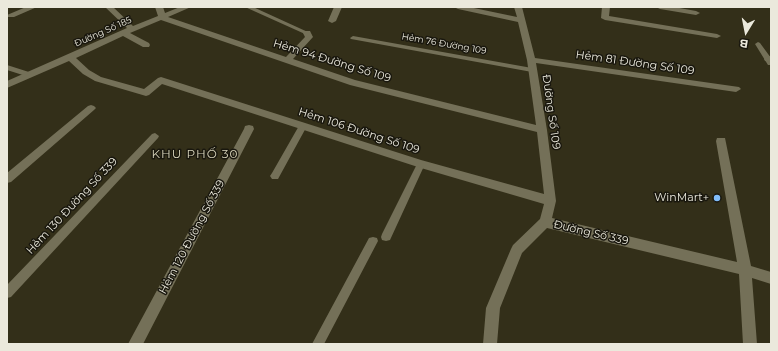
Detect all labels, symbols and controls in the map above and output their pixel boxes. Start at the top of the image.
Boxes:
north arrow [726,12,766,52]
street label: Đường Số 185 [73,15,133,49]
street label: Hẻm 76 Đường 109 [401,31,487,57]
text: B [739,36,749,51]
street label: Hẻm 94 Đường Số 109 [271,37,393,85]
street label: Hẻm 81 Đường Số 109 [575,48,695,78]
street label: Đường Số 109 [539,74,563,150]
street label: Hẻm 106 Đường Số 109 [297,105,421,157]
district label: KHU PHỐ 30 [151,147,239,161]
street label: Hẻm 130 Đường Số 339 [24,155,120,257]
street label: Hẻm 120 Đường Số 339 [156,178,228,296]
place label: WinMart+ [654,191,709,205]
marker: WinMart+ [712,193,722,203]
street label: Đường Số 339 [552,218,630,248]

